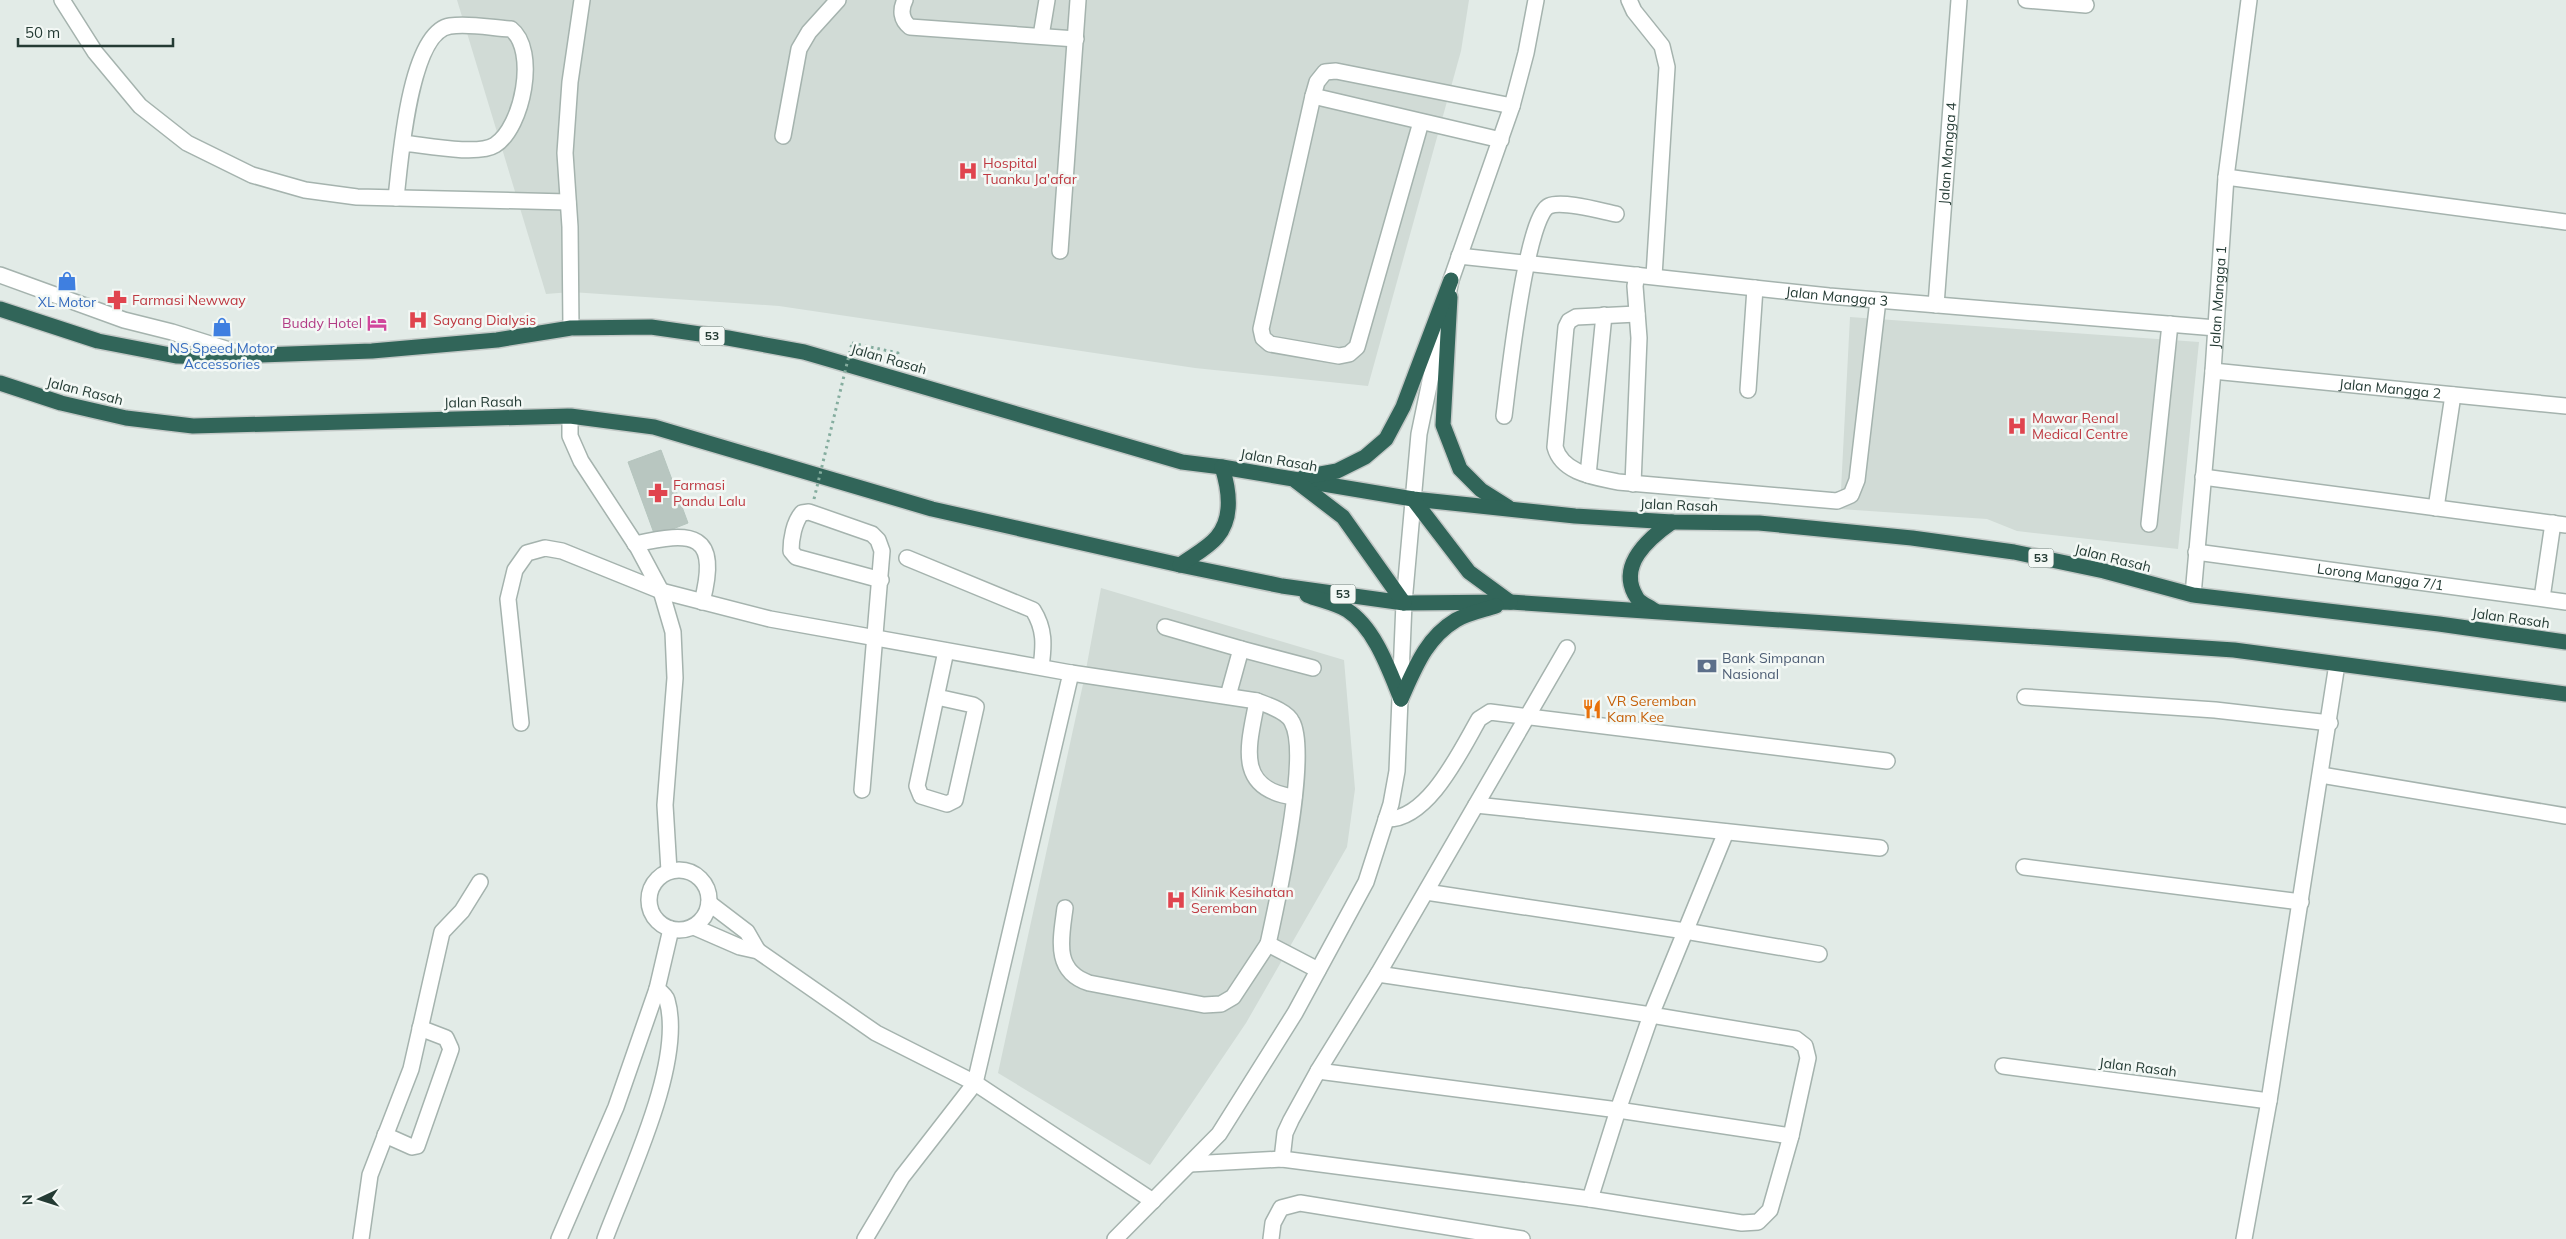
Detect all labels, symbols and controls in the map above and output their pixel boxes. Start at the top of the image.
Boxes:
scale bar [18,15,172,47]
text: 50 m [25,23,60,42]
street label: Jalan Mangga 4 [1935,101,1960,205]
place label: Hospital Tuanku Ja'afar [983,154,1078,188]
hospital icon: Hospital Tuanku Ja'afar [957,160,979,182]
street label: Jalan Mangga 1 [2206,245,2230,349]
shop icon: XL Motor [56,270,78,292]
street label: Jalan Mangga 3 [1785,282,1889,310]
pharmacy icon: Farmasi Newway [106,289,128,311]
place label: Farmasi Newway [132,291,246,309]
place label: XL Motor [38,293,97,311]
hospital icon: Sayang Dialysis [407,309,429,331]
place label: Sayang Dialysis [433,311,536,329]
hotel icon: Buddy Hotel [366,312,388,334]
place label: Buddy Hotel [282,314,362,332]
shop icon: NS Speed Motor Accessories [211,316,233,338]
road number: 53 [700,326,724,346]
place label: NS Speed Motor Accessories [169,339,275,373]
street label: Jalan Rasah [849,340,929,378]
street label: Jalan Rasah [45,373,125,409]
street label: Jalan Mangga 2 [2338,375,2442,403]
street label: Jalan Rasah [444,392,522,412]
place label: Mawar Renal Medical Centre [2032,409,2128,443]
hospital icon: Mawar Renal Medical Centre [2006,415,2028,437]
street label: Jalan Rasah [1239,444,1319,476]
place label: Farmasi Pandu Lalu [673,476,746,510]
pharmacy icon: Farmasi Pandu Lalu [647,482,669,504]
street label: Jalan Rasah [1640,495,1718,515]
street label: Jalan Rasah [2073,540,2153,576]
road number: 53 [2028,548,2054,568]
street label: Lorong Mangga 7/1 [2316,559,2445,594]
road number: 53 [1330,584,1356,604]
street label: Jalan Rasah [2471,604,2551,632]
place label: Bank Simpanan Nasional [1722,649,1825,683]
bank icon: Bank Simpanan Nasional [1696,655,1718,677]
place label: VR Seremban Kam Kee [1607,692,1696,726]
restaurant icon: VR Seremban Kam Kee [1581,698,1603,720]
place label: Klinik Kesihatan Seremban [1191,883,1294,917]
hospital icon: Klinik Kesihatan Seremban [1165,889,1187,911]
street label: Jalan Rasah [2098,1053,2178,1081]
north arrow [15,1174,65,1224]
text: N [18,1194,36,1206]

